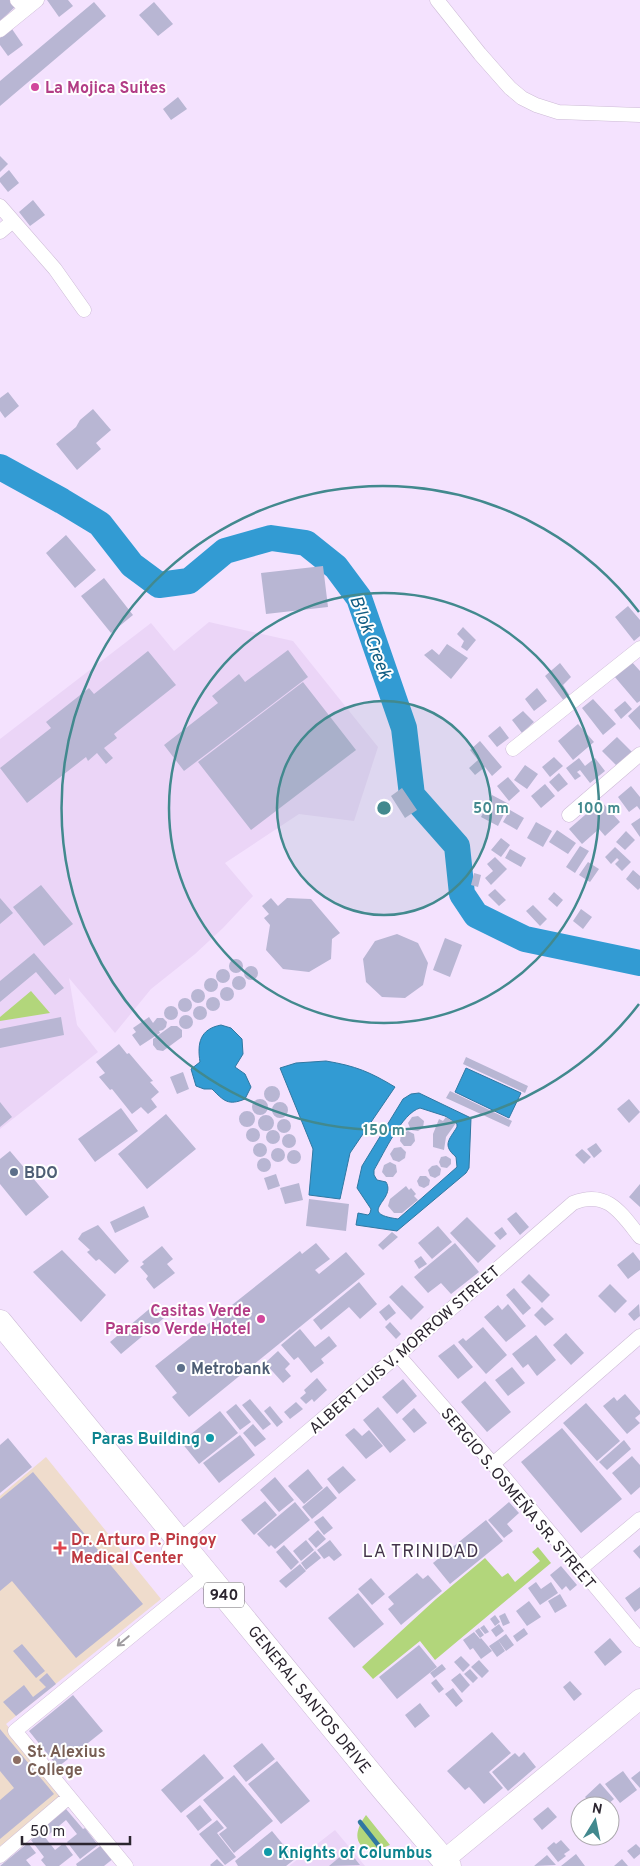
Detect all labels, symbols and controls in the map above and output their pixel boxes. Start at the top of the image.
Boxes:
place label: La Mojica Suites [45,79,166,99]
marker: La Mojica Suites [29,81,41,93]
water label: B'lok Creek [343,592,396,683]
centre of rings [375,799,393,817]
text: 50 m [473,800,509,819]
text: 100 m [578,800,620,819]
text: 150 m [363,1122,405,1141]
place label: BDO [24,1164,58,1184]
marker: BDO [8,1166,20,1178]
street label: ALBERT LUIS V. MORROW STREET [306,1262,505,1439]
place label: Casitas Verde Paraiso Verde Hotel [105,1302,251,1340]
marker: Casitas Verde Paraiso Verde Hotel [255,1313,267,1325]
place label: Metrobank [191,1360,271,1380]
marker: Metrobank [175,1362,187,1374]
street label: SERGIO S. OSMEÑA SR. STREET [436,1403,602,1594]
place label: Paras Building [92,1430,200,1450]
marker: Paras Building [204,1432,216,1444]
place label: Dr. Arturo P. Pingoy Medical Center [71,1531,217,1569]
marker: Dr. Arturo P. Pingoy Medical Center [53,1541,67,1555]
district label: LA TRINIDAD [362,1541,480,1564]
road number: 940 [204,1582,244,1608]
street label: GENERAL SANTOS DRIVE [243,1622,374,1778]
one-way arrow [117,1635,130,1646]
place label: St. Alexius College [27,1743,106,1781]
marker: St. Alexius College [11,1754,23,1766]
north arrow [570,1796,620,1846]
text: N [591,1800,603,1819]
scale bar [22,1814,130,1846]
text: 50 m [30,1823,65,1842]
place label: Knights of Columbus [278,1844,433,1864]
marker: Knights of Columbus [262,1846,274,1858]

